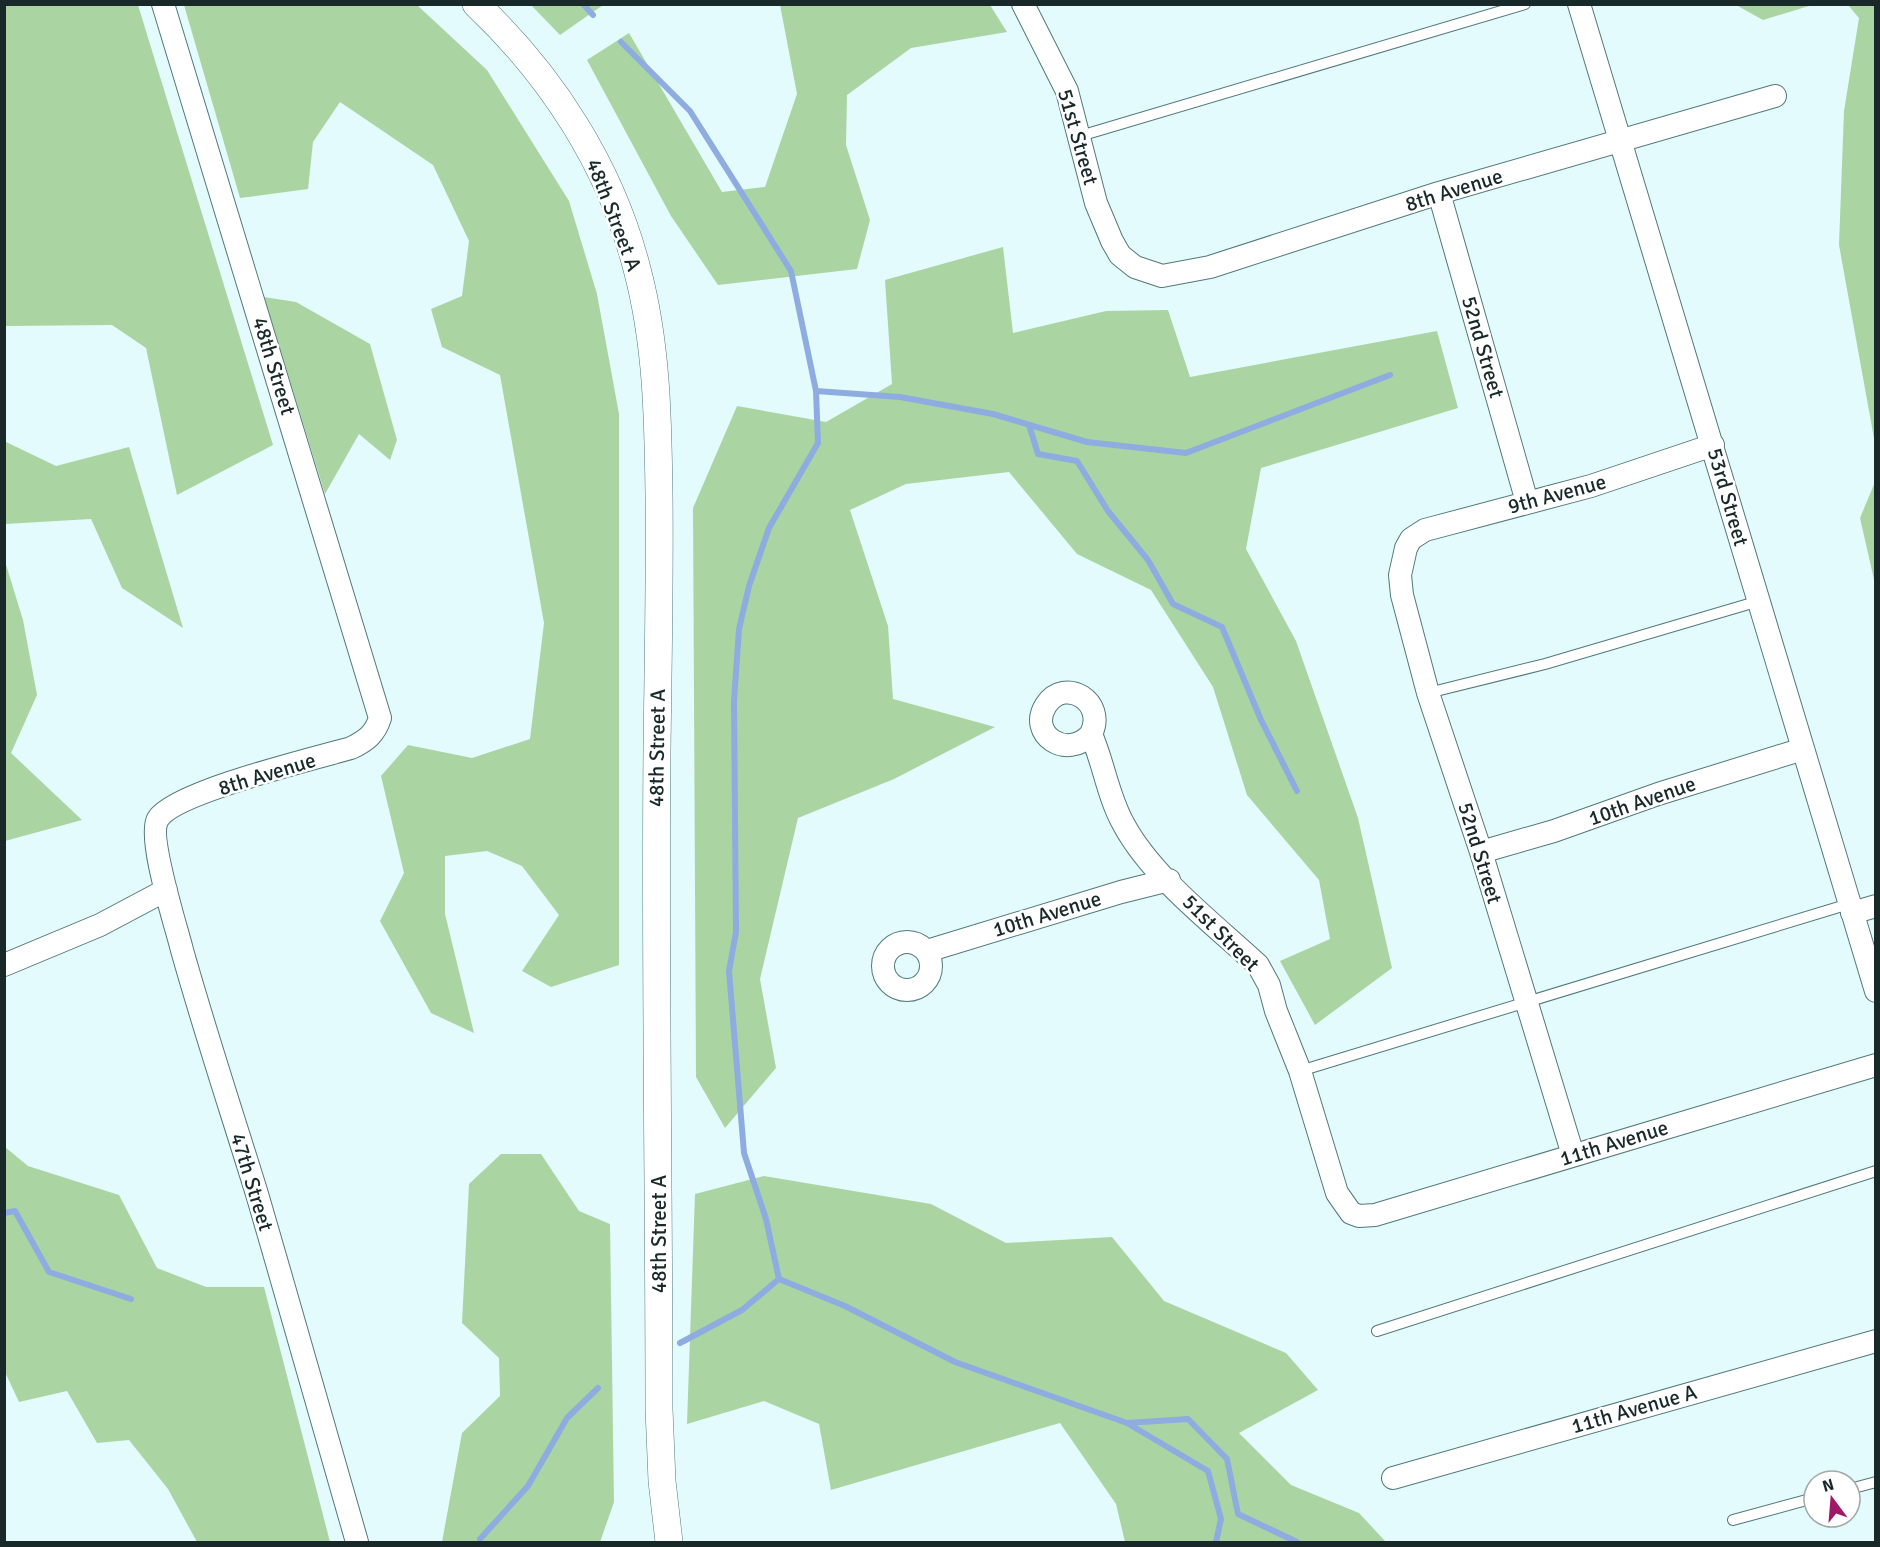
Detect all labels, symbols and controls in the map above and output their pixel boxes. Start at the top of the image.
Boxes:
street label: 51st Street [1052,86,1104,188]
street label: 48th Street A [581,155,647,275]
street label: 8th Avenue [1402,163,1506,217]
street label: 52nd Street [1456,293,1510,401]
street label: 48th Street [247,314,301,418]
street label: 53rd Street [1702,445,1754,549]
street label: 9th Avenue [1505,468,1609,520]
street label: 48th Street A [643,688,671,807]
street label: 8th Avenue [215,747,319,801]
street label: 10th Avenue [1585,771,1699,831]
street label: 52nd Street [1452,799,1508,907]
street label: 10th Avenue [990,885,1104,943]
street label: 51st Street [1177,889,1265,977]
street label: 11th Avenue [1557,1114,1671,1172]
street label: 47th Street [225,1130,279,1234]
street label: 48th Street A [646,1175,672,1293]
street label: 11th Avenue A [1568,1379,1700,1439]
north arrow [1802,1469,1862,1529]
text: N [1820,1474,1836,1497]

